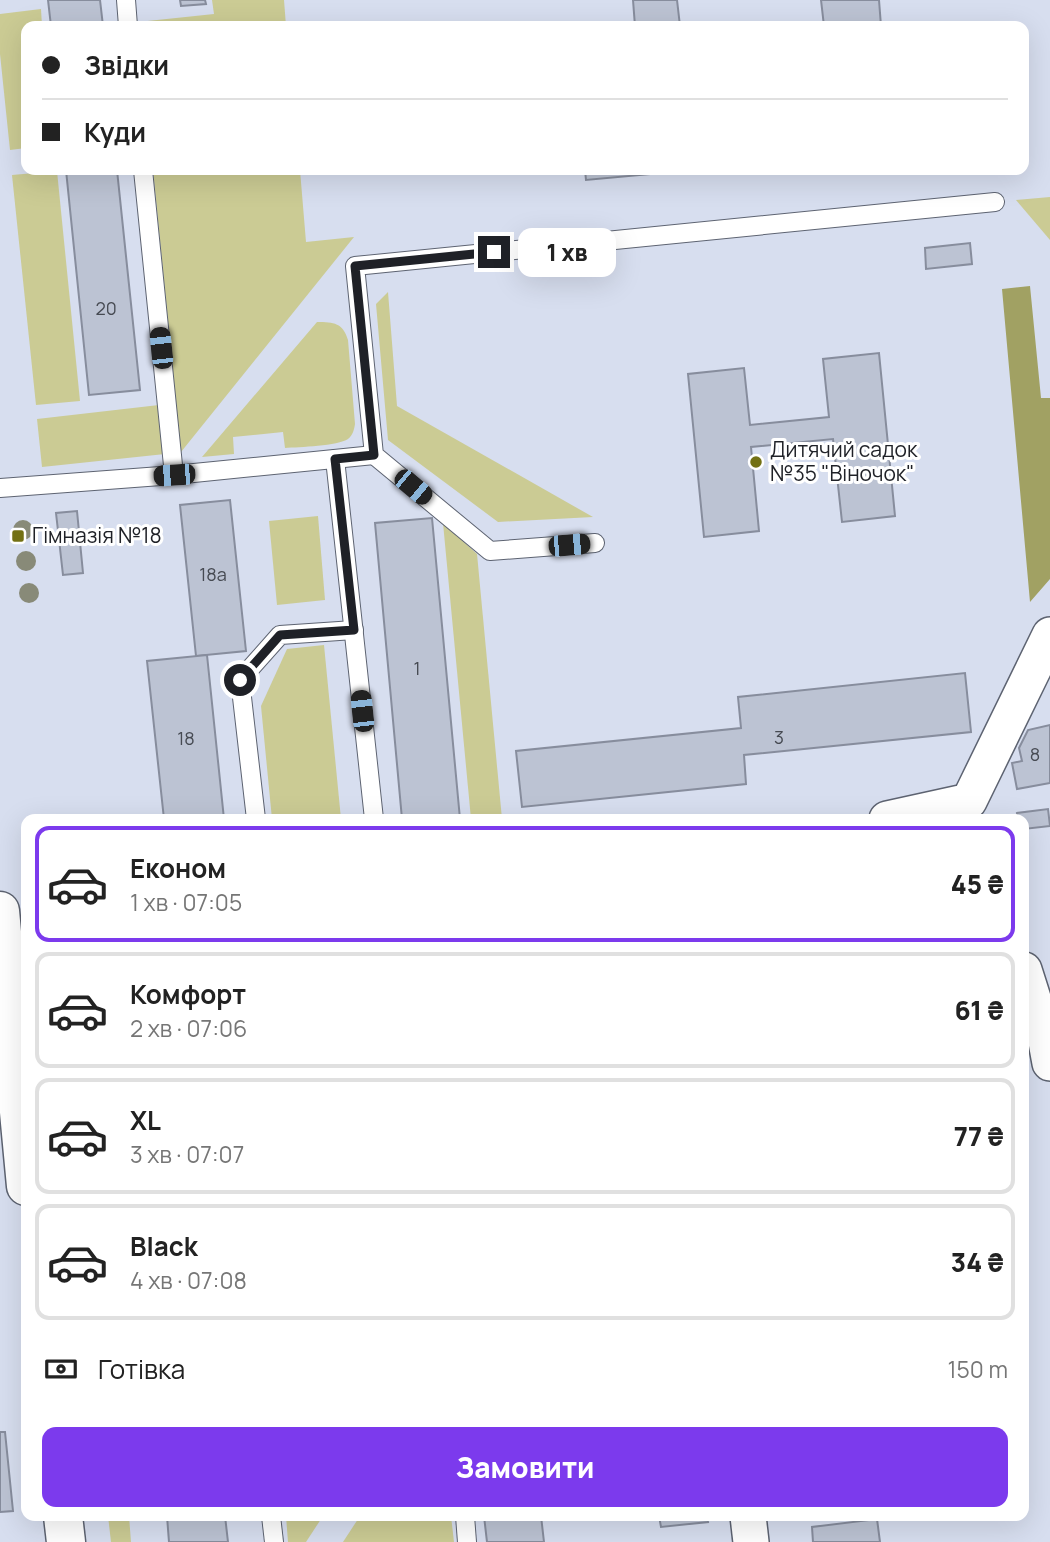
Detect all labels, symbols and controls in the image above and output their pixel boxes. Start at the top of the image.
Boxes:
text: Звідки [84,47,169,83]
text: Куди [84,114,146,150]
callout: 1 хв [518,228,616,276]
route end [478,236,510,268]
text: 1 хв [546,236,588,268]
house number: 20 [95,296,117,320]
car [149,326,174,370]
place label: Дитячий садок №35 "Віночок" [770,435,918,487]
marker: Дитячий садок №35 "Віночок" [748,454,764,470]
car [153,463,196,487]
car [391,465,436,509]
place label: Гімназія №18 [32,521,162,549]
marker: Гімназія №18 [10,528,26,544]
car [548,533,591,557]
house number: 18а [199,562,227,586]
house number: 1 [413,656,421,680]
route start [224,664,256,696]
car [350,689,375,733]
house number: 3 [774,725,784,749]
house number: 18 [177,726,195,750]
house number: 8 [1030,742,1040,766]
text: Економ [130,850,226,886]
icon: car [46,853,109,916]
text: 45 ₴ [951,866,1004,902]
text: 1 хв · 07:05 [130,886,242,918]
text: Комфорт [130,976,246,1012]
icon: car [46,979,109,1042]
text: 61 ₴ [955,992,1004,1028]
text: 2 хв · 07:06 [130,1012,247,1044]
text: XL [130,1102,161,1138]
icon: car [46,1105,109,1168]
text: 77 ₴ [954,1118,1004,1154]
text: 3 хв · 07:07 [130,1138,244,1170]
text: Black [130,1228,198,1264]
icon: car [46,1231,109,1294]
text: 34 ₴ [951,1244,1004,1280]
text: 4 хв · 07:08 [130,1264,247,1296]
icon: cash [42,1350,80,1388]
text: Готівка [98,1351,185,1387]
text: 150 m [948,1353,1008,1385]
button: Замовити [42,1427,1008,1507]

